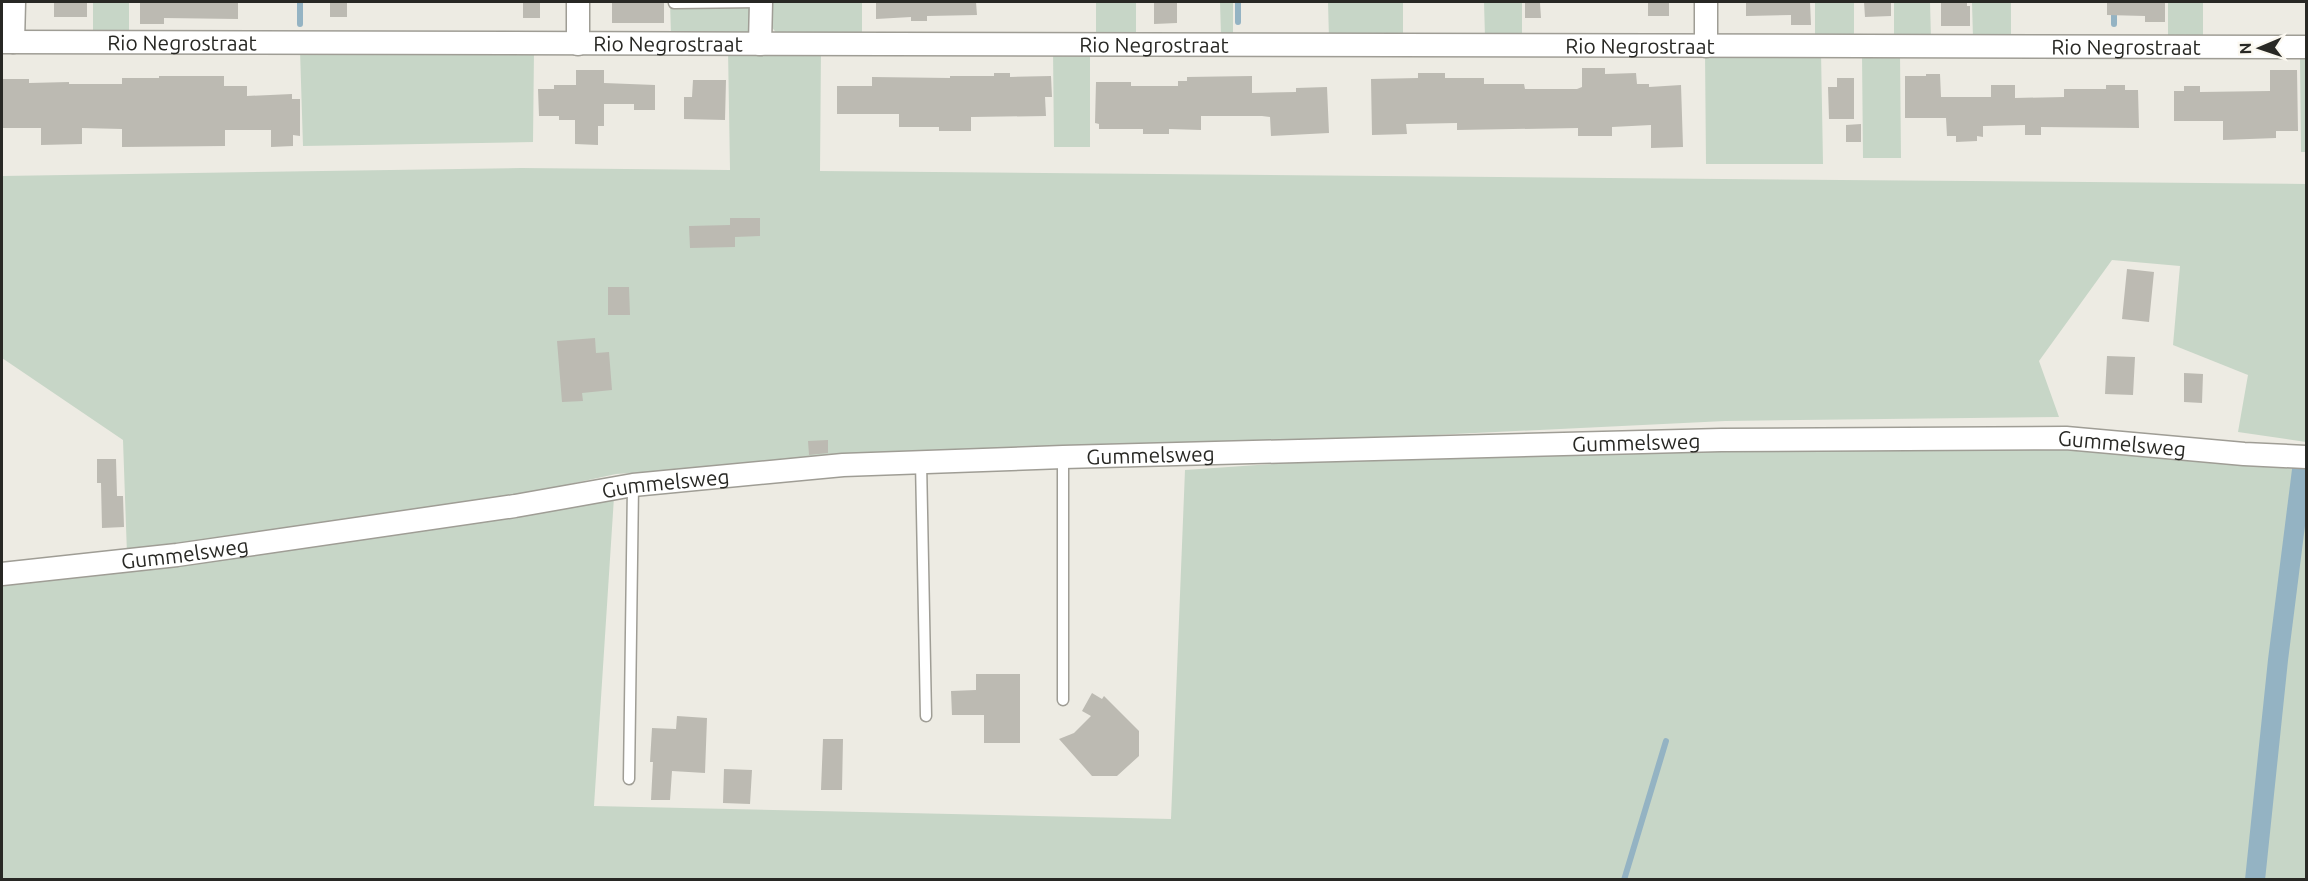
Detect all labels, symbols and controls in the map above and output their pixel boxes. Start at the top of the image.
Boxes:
north arrow [2230,18,2290,78]
street label: Rio Negrostraat [107,30,257,55]
street label: Rio Negrostraat [593,31,743,56]
street label: Rio Negrostraat [1079,32,1229,57]
street label: Rio Negrostraat [1565,33,1715,58]
street label: Rio Negrostraat [2051,34,2201,59]
text: N [2236,42,2254,55]
street label: Gummelsweg [2058,426,2187,461]
street label: Gummelsweg [1572,429,1701,456]
street label: Gummelsweg [1086,441,1215,468]
street label: Gummelsweg [600,464,730,502]
street label: Gummelsweg [120,533,250,573]

